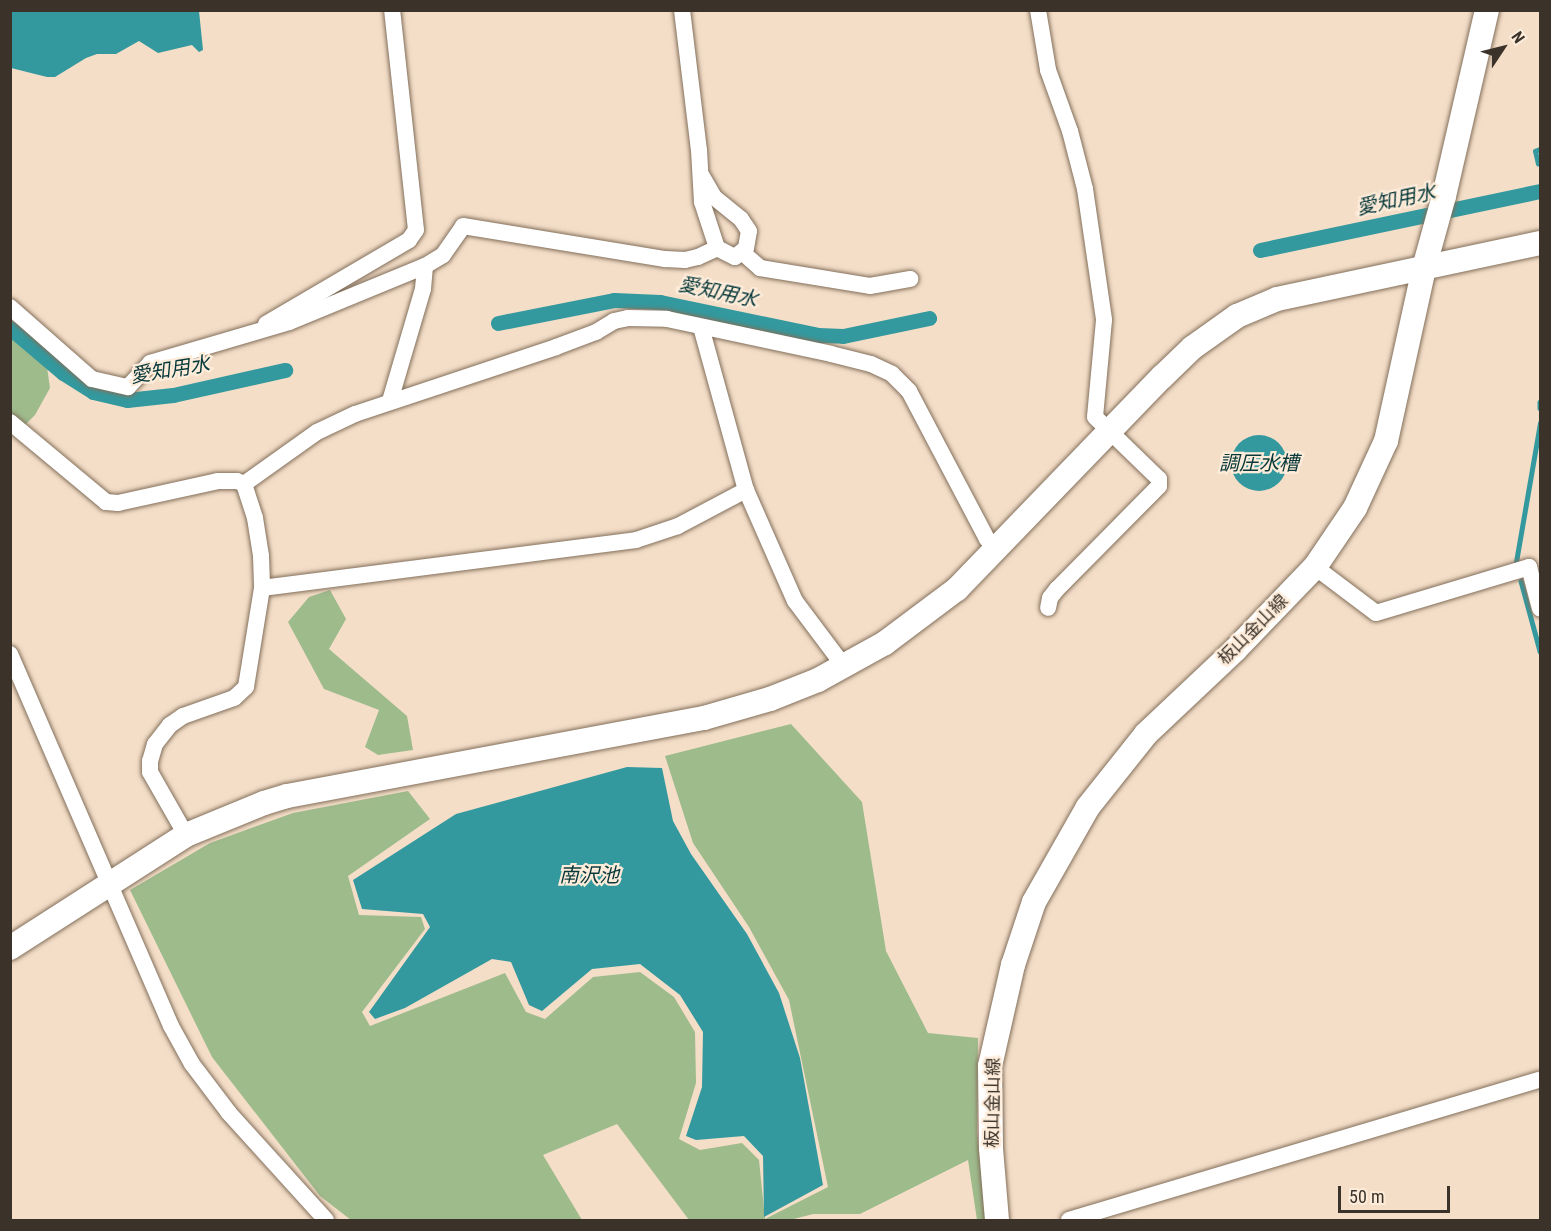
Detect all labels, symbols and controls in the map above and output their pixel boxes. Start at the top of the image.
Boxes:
north arrow [1473,18,1533,78]
text: N [1508,28,1529,47]
water label: 愛知用水 [1354,180,1438,220]
water label: 愛知用水 [676,272,760,312]
water label: 愛知用水 [129,352,211,388]
water label: 調圧水槽 [1219,451,1299,475]
street label: 板山金山線 [1214,591,1292,669]
water label: 南沢池 [559,863,619,887]
street label: 板山金山線 [981,1058,1005,1148]
scale bar [1341,1174,1454,1212]
text: 50 m [1349,1186,1384,1207]

